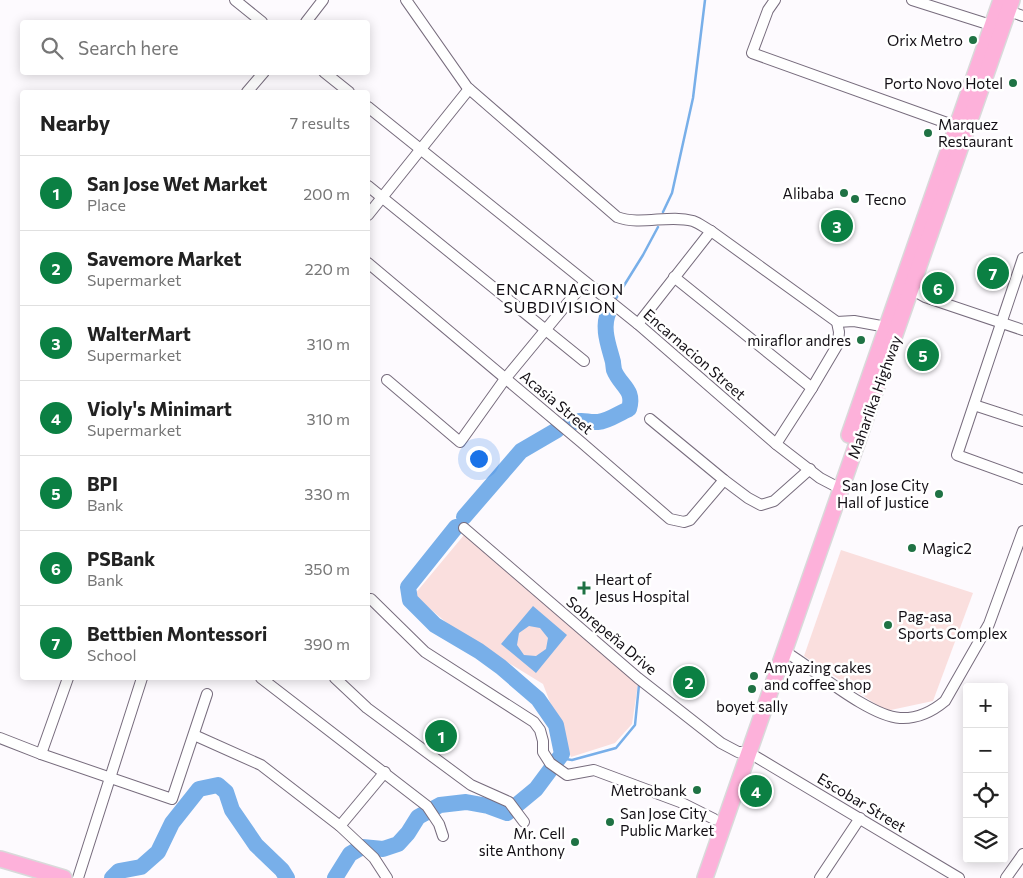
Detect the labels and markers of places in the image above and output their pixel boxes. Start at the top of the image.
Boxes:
place label: Orix Metro [887,31,963,49]
marker: Orix Metro [967,34,979,46]
place label: Porto Novo Hotel [884,74,1003,92]
marker: Porto Novo Hotel [1007,77,1019,89]
place label: Marquez Restaurant [938,115,1013,150]
marker: Marquez Restaurant [922,127,934,139]
place label: Alibaba [783,184,834,202]
marker: Alibaba [838,187,850,199]
place label: Tecno [865,190,906,208]
marker: Tecno [849,193,861,205]
pin: 3 [821,207,853,245]
pin: 7 [977,254,1009,292]
pin: 6 [922,269,954,307]
place label: miraflor andres [747,331,851,349]
marker: miraflor andres [855,334,867,346]
pin: 5 [907,336,939,374]
place label: San Jose City Hall of Justice [837,476,929,511]
marker: San Jose City Hall of Justice [933,488,945,500]
place label: Magic2 [922,539,972,557]
marker: Magic2 [906,542,918,554]
place label: Heart of Jesus Hospital [595,570,690,605]
marker: Heart of Jesus Hospital [577,581,591,595]
place label: Pag-asa Sports Complex [898,607,1007,642]
marker: Pag-asa Sports Complex [882,619,894,631]
place label: Amyazing cakes and coffee shop [764,658,872,693]
pin: 2 [673,663,705,701]
marker: Amyazing cakes and coffee shop [748,670,760,682]
marker: boyet sally [746,683,758,695]
place label: boyet sally [716,697,788,715]
pin: 1 [425,717,457,755]
pin: 4 [740,772,772,810]
place label: Metrobank [611,781,687,799]
marker: Metrobank [691,784,703,796]
place label: San Jose City Public Market [620,804,714,839]
marker: San Jose City Public Market [604,816,616,828]
place label: Mr. Cell site Anthony [479,824,565,859]
marker: Mr. Cell site Anthony [569,836,581,848]

